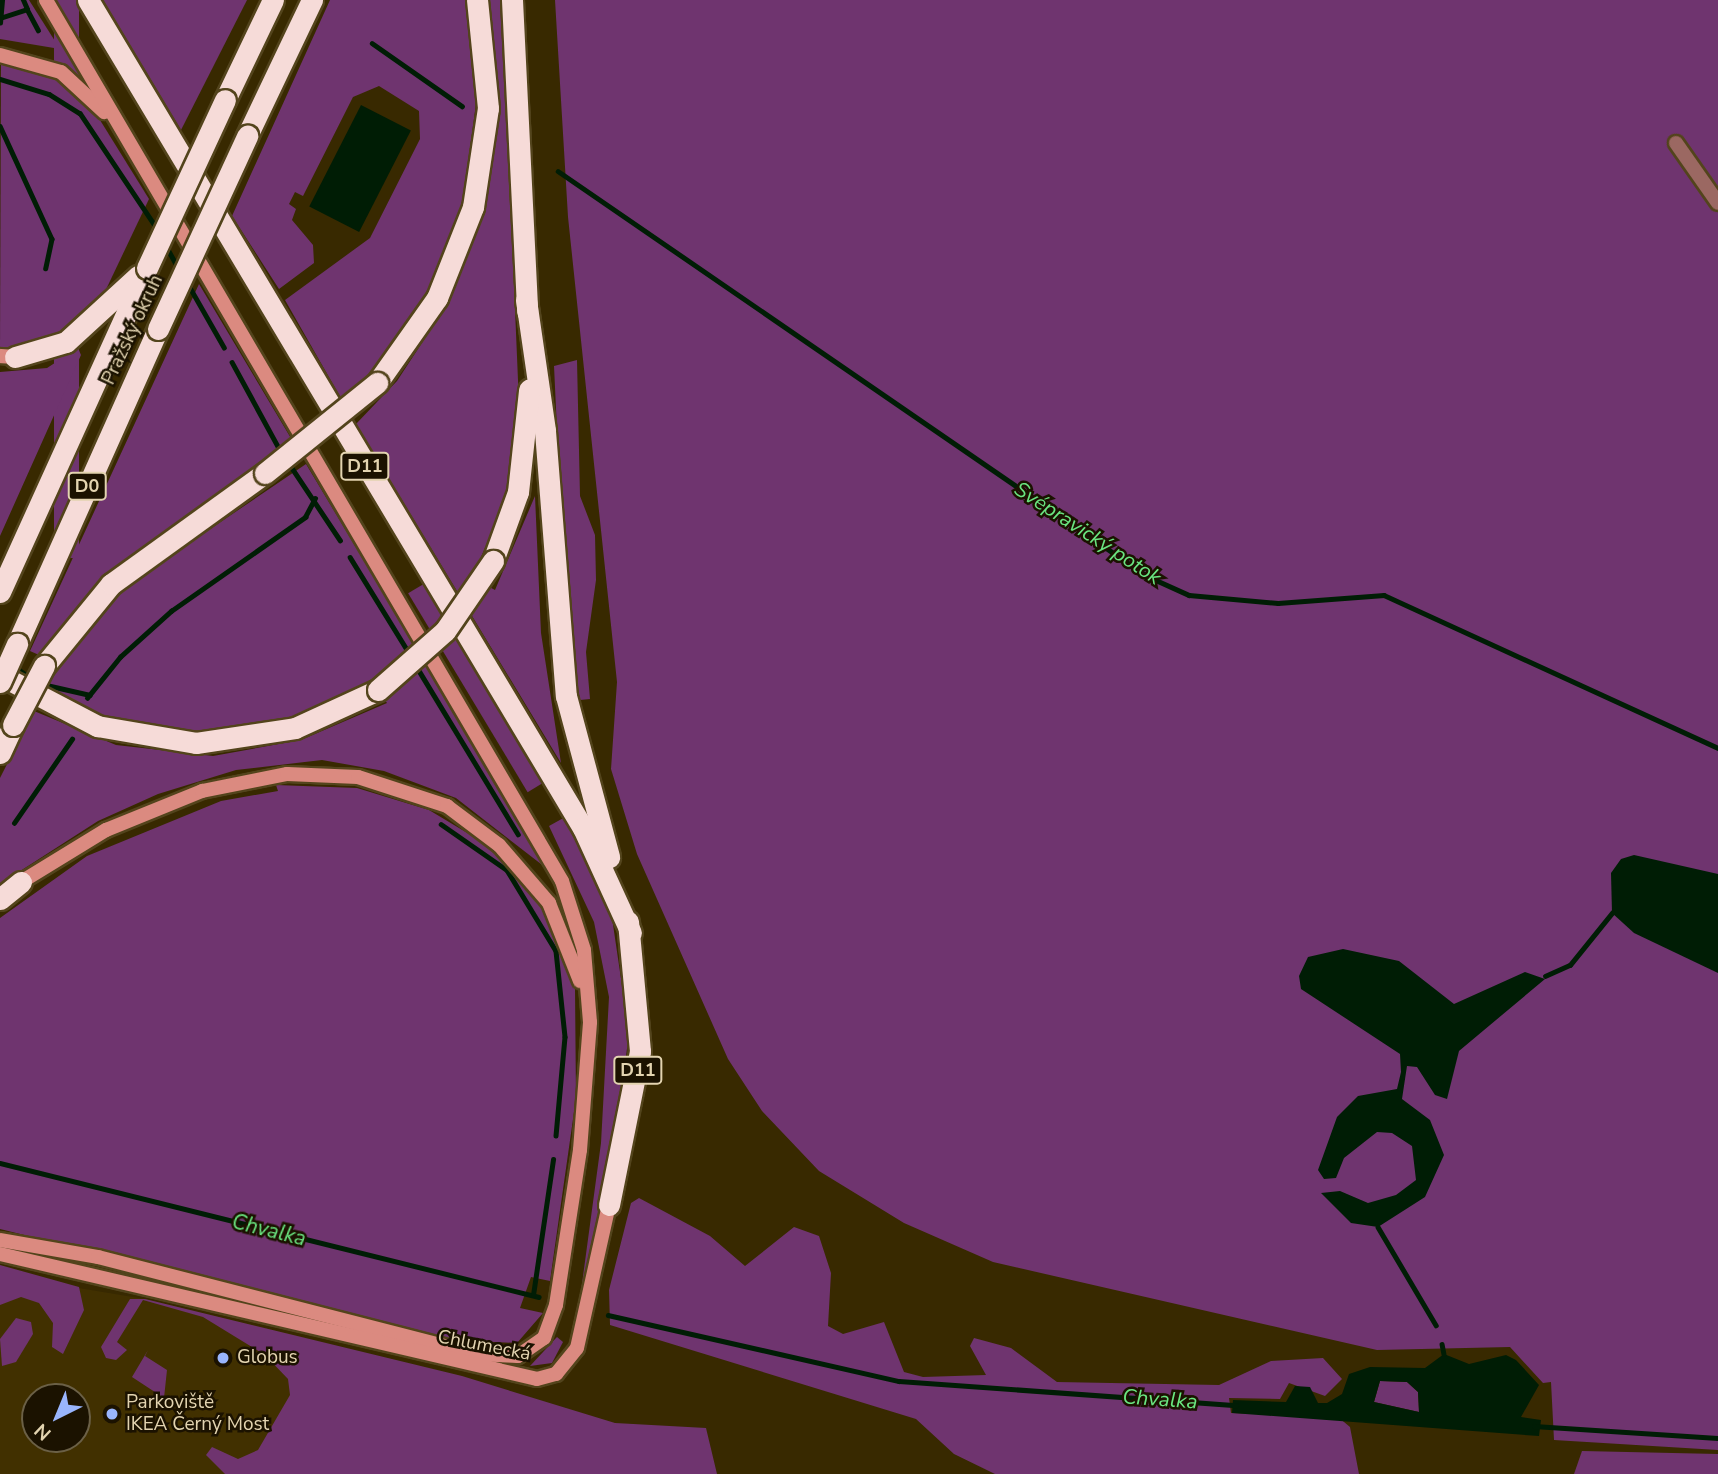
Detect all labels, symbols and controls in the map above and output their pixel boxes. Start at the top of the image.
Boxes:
street label: Pražský okruh [98,271,168,389]
road number: D11 [339,452,391,480]
road number: D0 [66,472,108,500]
water label: Svépravický potok [1010,476,1166,590]
road number: D11 [612,1056,664,1084]
water label: Chvalka [229,1209,309,1251]
street label: Chlumecká [435,1326,533,1366]
place label: Globus [237,1347,298,1369]
marker: Globus [215,1350,231,1366]
north arrow [21,1383,91,1453]
water label: Chvalka [1121,1384,1199,1414]
place label: Parkoviště IKEA Černý Most [126,1392,269,1436]
marker: Parkoviště IKEA Černý Most [104,1406,120,1422]
text: N [29,1418,57,1446]

